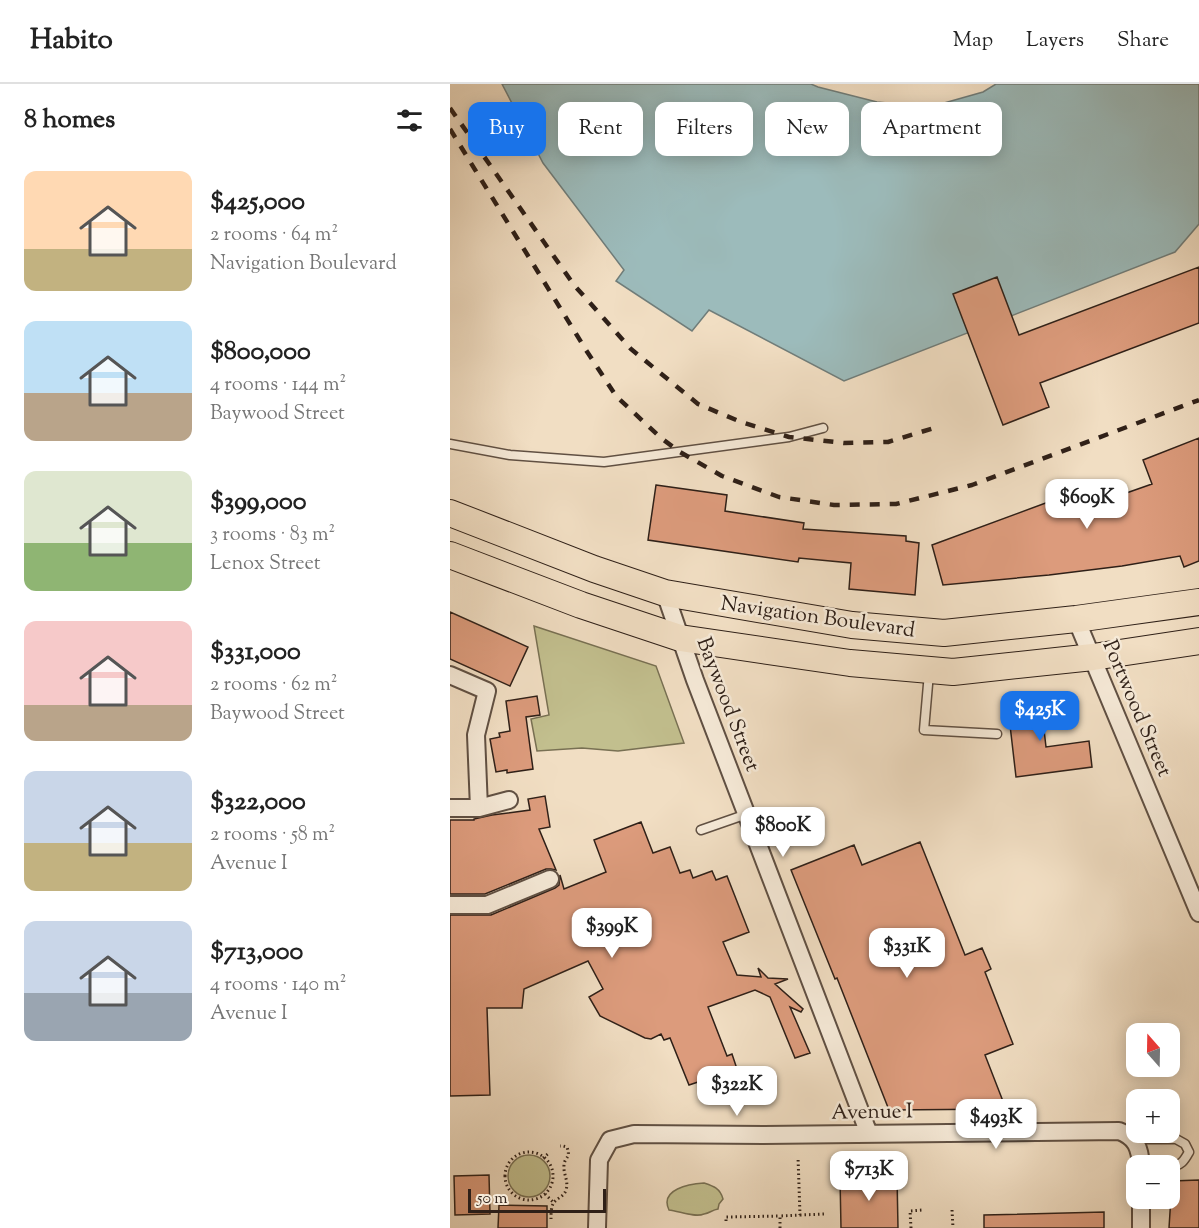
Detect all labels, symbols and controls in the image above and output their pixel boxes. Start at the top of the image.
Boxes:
text: Habito [30,21,113,61]
text: Map [953,26,993,56]
text: Layers [1026,26,1084,56]
text: Share [1117,26,1169,56]
text: 8 homes [24,102,115,139]
chip: Buy [468,102,546,156]
chip: Rent [558,102,643,156]
chip: Filters [655,102,753,156]
chip: New [765,102,849,156]
chip: Apartment [861,102,1002,156]
icon: filters [393,104,426,137]
text: $425,000 [210,184,305,221]
icon: home [72,195,144,267]
text: 2 rooms · 64 m² [210,221,338,250]
text: Navigation Boulevard [210,250,397,279]
text: $800,000 [210,334,311,371]
icon: home [72,345,144,417]
text: 4 rooms · 144 m² [210,371,346,400]
text: Baywood Street [210,400,345,429]
pin: $609K [1045,479,1129,530]
text: $399,000 [210,484,306,521]
text: $609K [1059,484,1115,513]
icon: home [72,495,144,567]
text: 3 rooms · 83 m² [210,521,335,550]
text: Lenox Street [210,550,321,579]
street label: Navigation Boulevard [719,589,917,646]
street label: Baywood Street [688,633,767,776]
text: $331,000 [210,634,301,671]
street label: Portwood Street [1094,636,1179,782]
icon: home [72,645,144,717]
text: 2 rooms · 62 m² [210,671,338,700]
pin: $425K [998,691,1082,742]
text: $425K [1014,696,1066,725]
text: Baywood Street [210,700,345,729]
text: $322,000 [210,784,306,821]
icon: home [72,795,144,867]
pin: $800K [741,807,825,858]
text: $800K [755,812,811,841]
text: 2 rooms · 58 m² [210,821,335,850]
text: Avenue I [210,850,288,879]
pin: $399K [570,908,654,959]
text: $399K [586,913,638,942]
pin: $331K [865,928,949,979]
text: $331K [883,933,931,962]
text: $713,000 [210,934,303,971]
icon: home [72,945,144,1017]
text: 4 rooms · 140 m² [210,971,347,1000]
text: Avenue I [210,1000,288,1029]
north arrow [1126,1023,1180,1077]
map controls [1126,1023,1180,1209]
pin: $322K [695,1066,779,1117]
text: $322K [711,1071,763,1100]
button: + [1126,1089,1180,1143]
street label: Avenue I [831,1097,913,1129]
pin: $493K [954,1099,1038,1150]
text: $493K [970,1104,1022,1133]
pin: $713K [827,1151,911,1202]
button: − [1126,1155,1180,1209]
text: $713K [844,1156,894,1185]
scale bar [468,1186,606,1214]
text: 50 m [477,1188,508,1211]

